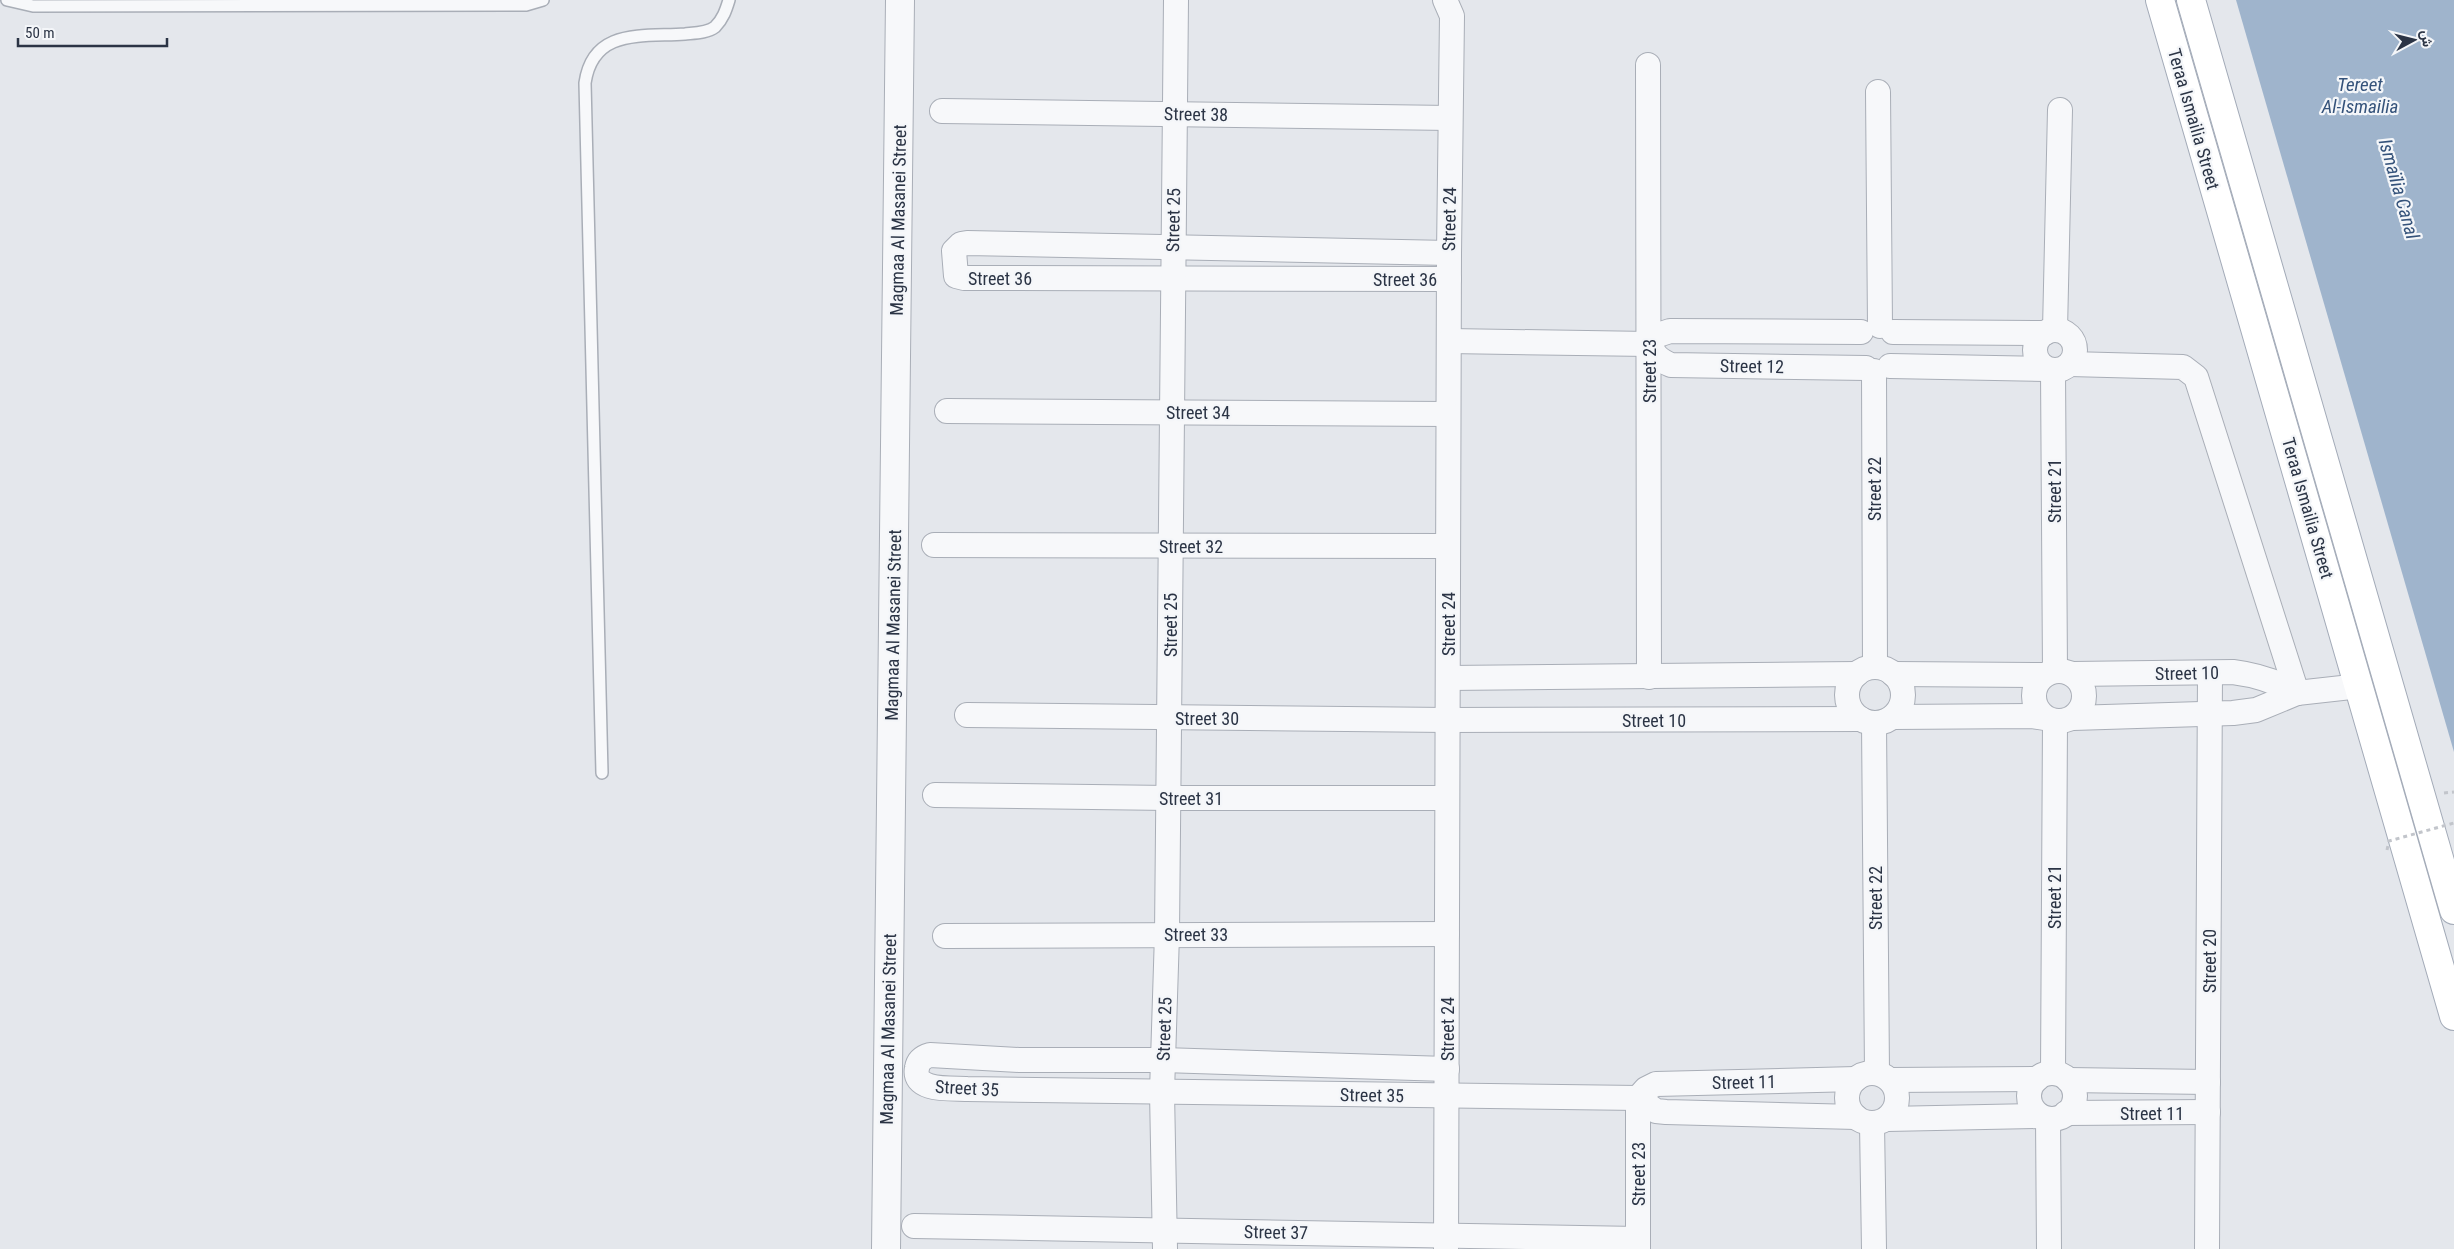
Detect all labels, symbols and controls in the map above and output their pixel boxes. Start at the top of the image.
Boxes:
scale bar [18,15,166,47]
north arrow [2389,15,2439,65]
text: 50 m [25,24,55,42]
text: ش [2417,29,2436,48]
street label: Teraa Ismailia Street [2164,46,2224,192]
water label: Tereet Al-Ismailia [2321,73,2398,118]
street label: Street 38 [1164,103,1228,125]
street label: Magmaa Al Masanei Street [886,124,910,316]
water label: Ismaïlia Canal [2374,136,2424,242]
street label: Street 24 [1438,187,1460,251]
street label: Street 25 [1162,188,1184,252]
street label: Street 36 [968,268,1032,289]
street label: Street 36 [1373,269,1437,290]
street label: Street 23 [1639,339,1660,403]
street label: Street 12 [1720,355,1784,377]
street label: Street 34 [1166,402,1230,423]
street label: Teraa Ismailia Street [2278,435,2338,581]
street label: Street 22 [1864,457,1885,521]
street label: Street 21 [2044,459,2065,523]
street label: Magmaa Al Masanei Street [881,529,905,721]
street label: Street 32 [1159,536,1223,557]
street label: Street 24 [1438,592,1459,656]
street label: Street 25 [1160,593,1181,657]
street label: Street 10 [2155,662,2219,684]
street label: Street 30 [1175,708,1239,729]
street label: Street 10 [1622,710,1686,731]
street label: Street 31 [1159,788,1223,809]
street label: Street 21 [2044,865,2065,929]
street label: Street 22 [1865,866,1886,930]
street label: Street 33 [1164,924,1228,945]
street label: Street 20 [2199,929,2220,993]
street label: Magmaa Al Masanei Street [876,933,900,1125]
street label: Street 25 [1152,997,1176,1061]
street label: Street 24 [1437,997,1458,1061]
street label: Street 11 [1712,1071,1776,1093]
street label: Street 35 [934,1076,1000,1100]
street label: Street 35 [1340,1084,1404,1106]
street label: Street 11 [2120,1103,2184,1124]
street label: Street 23 [1628,1142,1649,1206]
street label: Street 37 [1244,1221,1308,1243]

